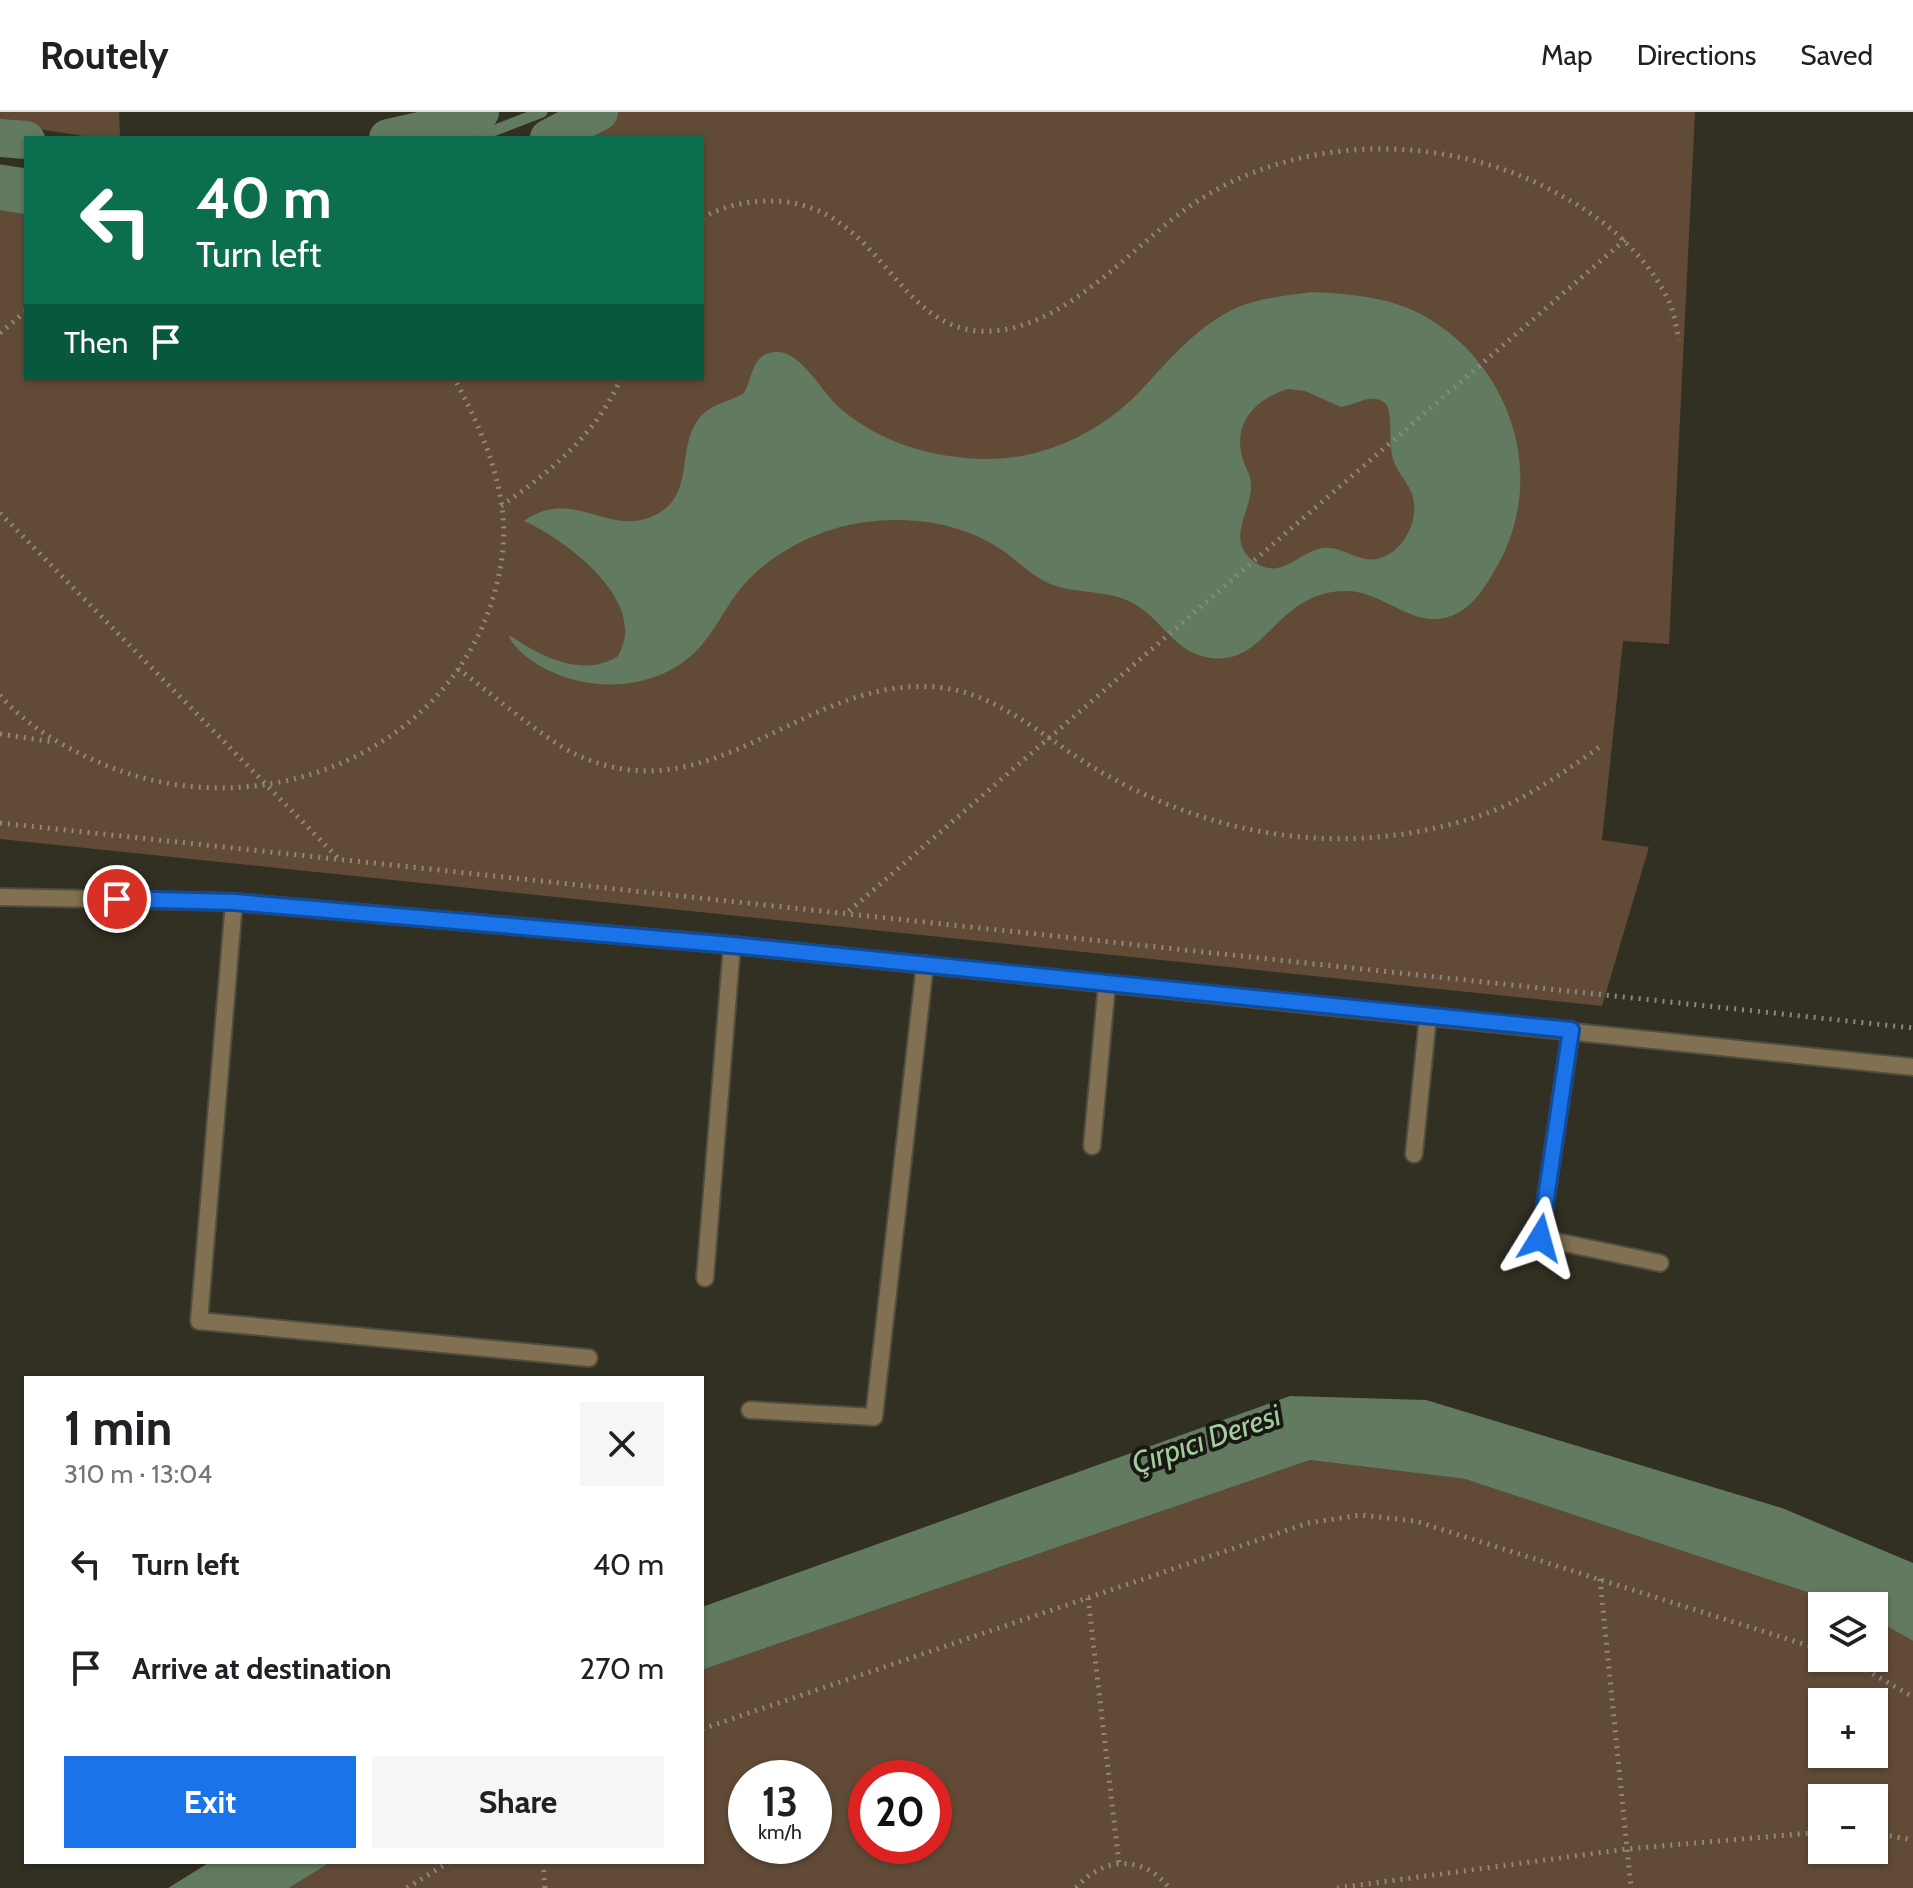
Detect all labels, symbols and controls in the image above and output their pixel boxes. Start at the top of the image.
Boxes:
text: Routely [40,32,169,79]
text: Map [1541,38,1593,72]
text: Directions [1637,38,1756,72]
text: Saved [1800,38,1873,72]
text: 40 m [196,164,332,232]
icon: left [64,168,168,272]
text: Turn left [196,232,321,276]
icon: arrive [144,320,188,364]
text: Then [64,324,128,361]
pin [83,865,151,933]
icon: arrive [95,877,139,921]
position arrow [1498,1196,1582,1280]
water label: Çırpıcı Deresi [1127,1396,1286,1482]
text: 1 min [64,1399,172,1457]
button: close [580,1402,664,1486]
text: 310 m · 13:04 [64,1458,212,1490]
icon: left [64,1542,108,1586]
text: Turn left [132,1546,240,1583]
text: 40 m [593,1546,664,1583]
map controls [1808,1592,1888,1864]
button: layers [1808,1592,1888,1672]
icon: arrive [64,1646,108,1690]
text: Arrive at destination [132,1650,392,1687]
text: 270 m [579,1650,664,1687]
button: + [1808,1688,1888,1768]
button: Exit [64,1756,356,1848]
button: Share [372,1756,664,1848]
speed limit sign: 20 [848,1760,952,1864]
text: 13 [762,1777,798,1826]
button: − [1808,1784,1888,1864]
text: km/h [758,1820,802,1844]

